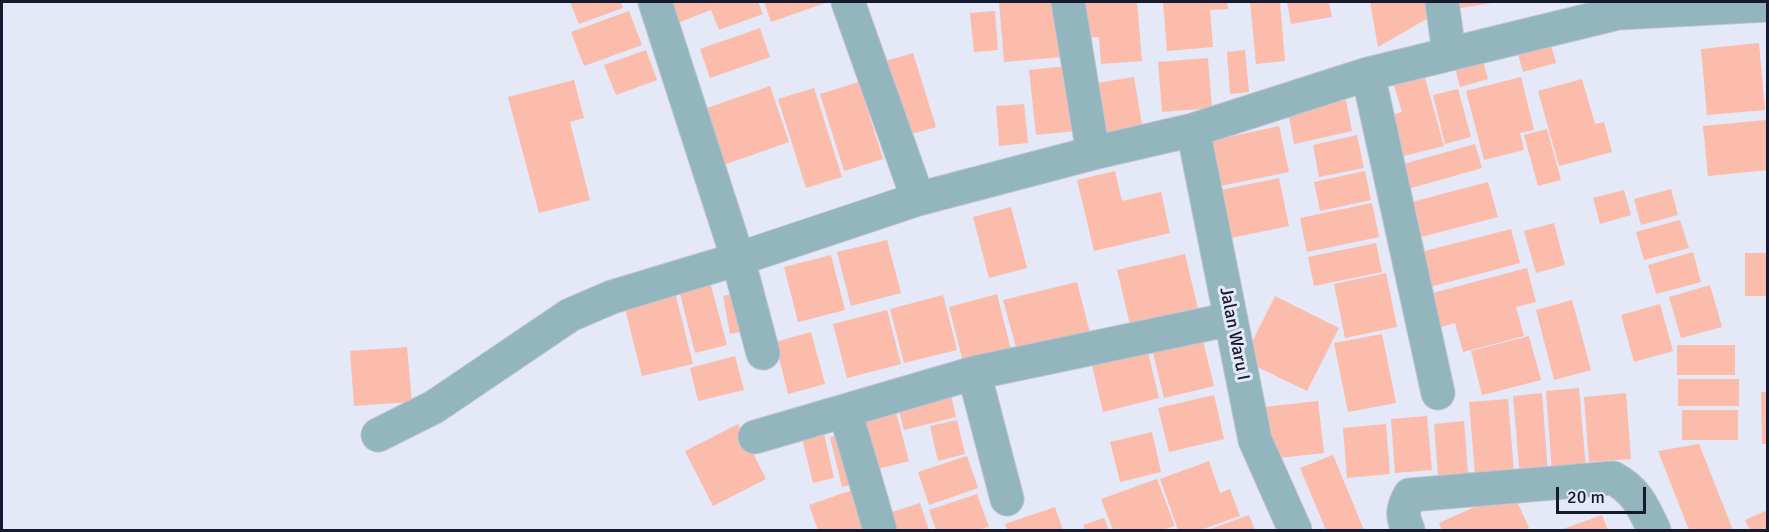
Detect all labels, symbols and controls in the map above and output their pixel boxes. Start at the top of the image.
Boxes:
street label: Jalan Waru I [1214,286,1254,382]
scale bar [1559,475,1649,513]
text: 20 m [1567,486,1605,508]

